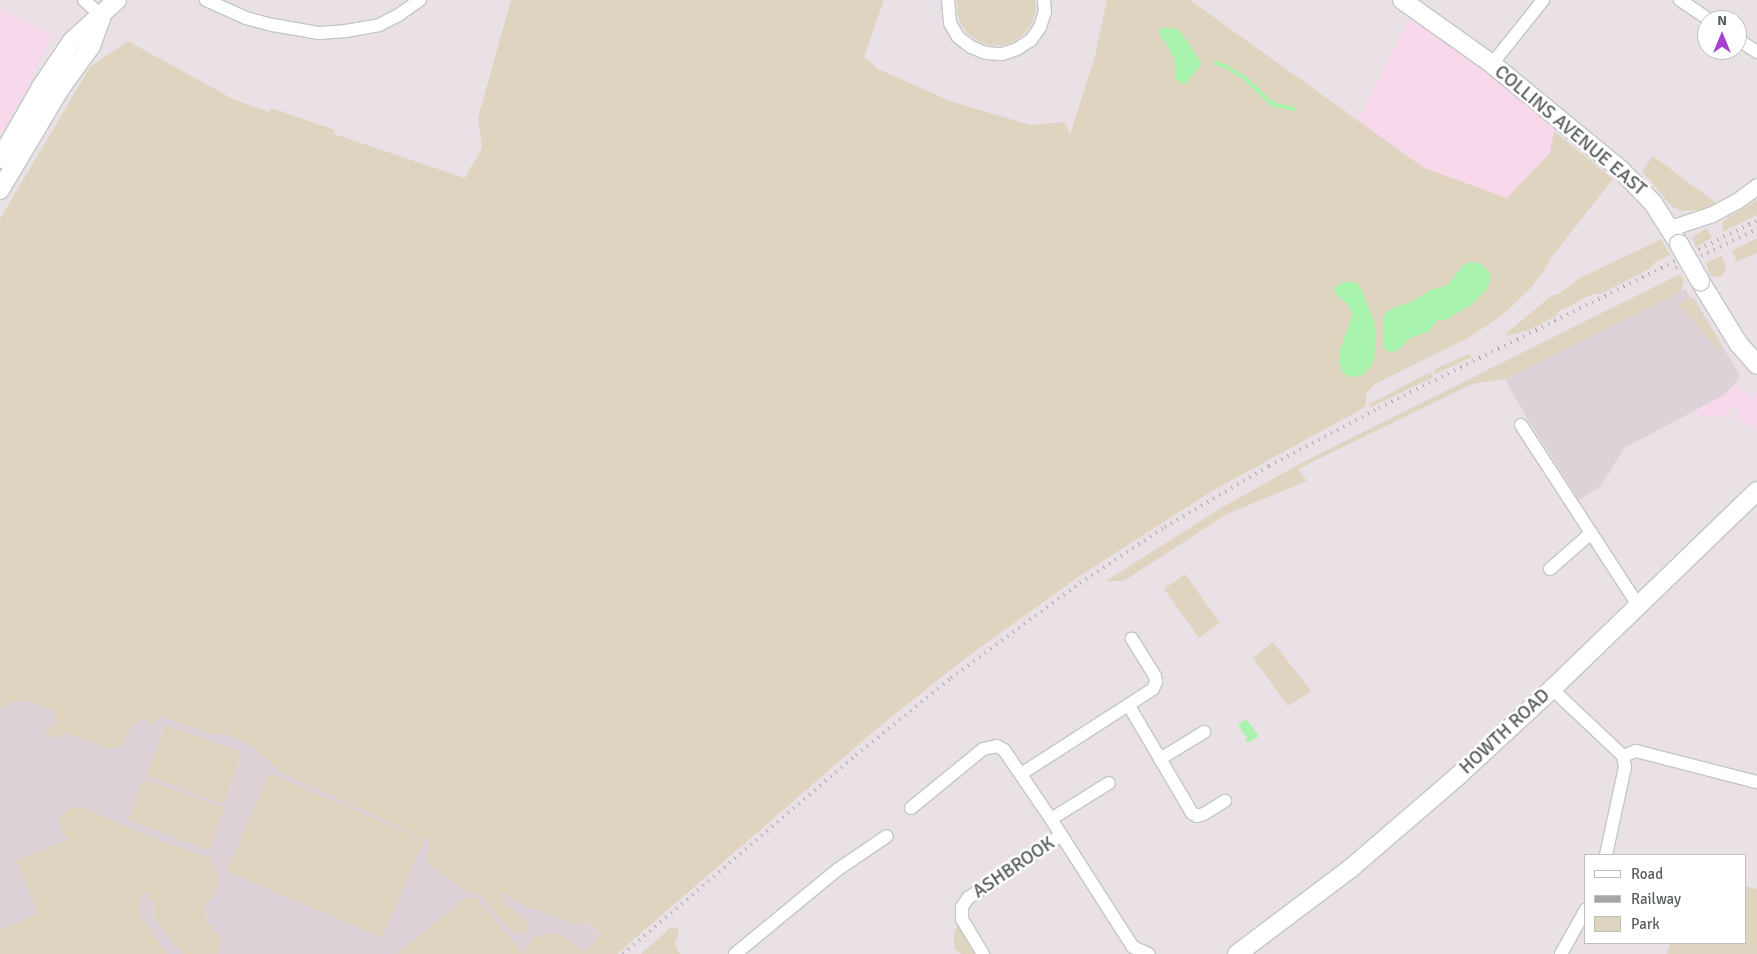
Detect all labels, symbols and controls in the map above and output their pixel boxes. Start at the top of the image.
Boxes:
north arrow [1697,10,1747,60]
text: N [1717,12,1727,29]
street label: COLLINS AVENUE EAST [1489,61,1651,201]
street label: HOWTH ROAD [1455,684,1555,780]
street label: ASHBROOK [969,832,1059,904]
legend [1584,854,1747,944]
text: Road [1631,865,1663,883]
text: Railway [1631,890,1681,908]
text: Park [1631,915,1660,933]

